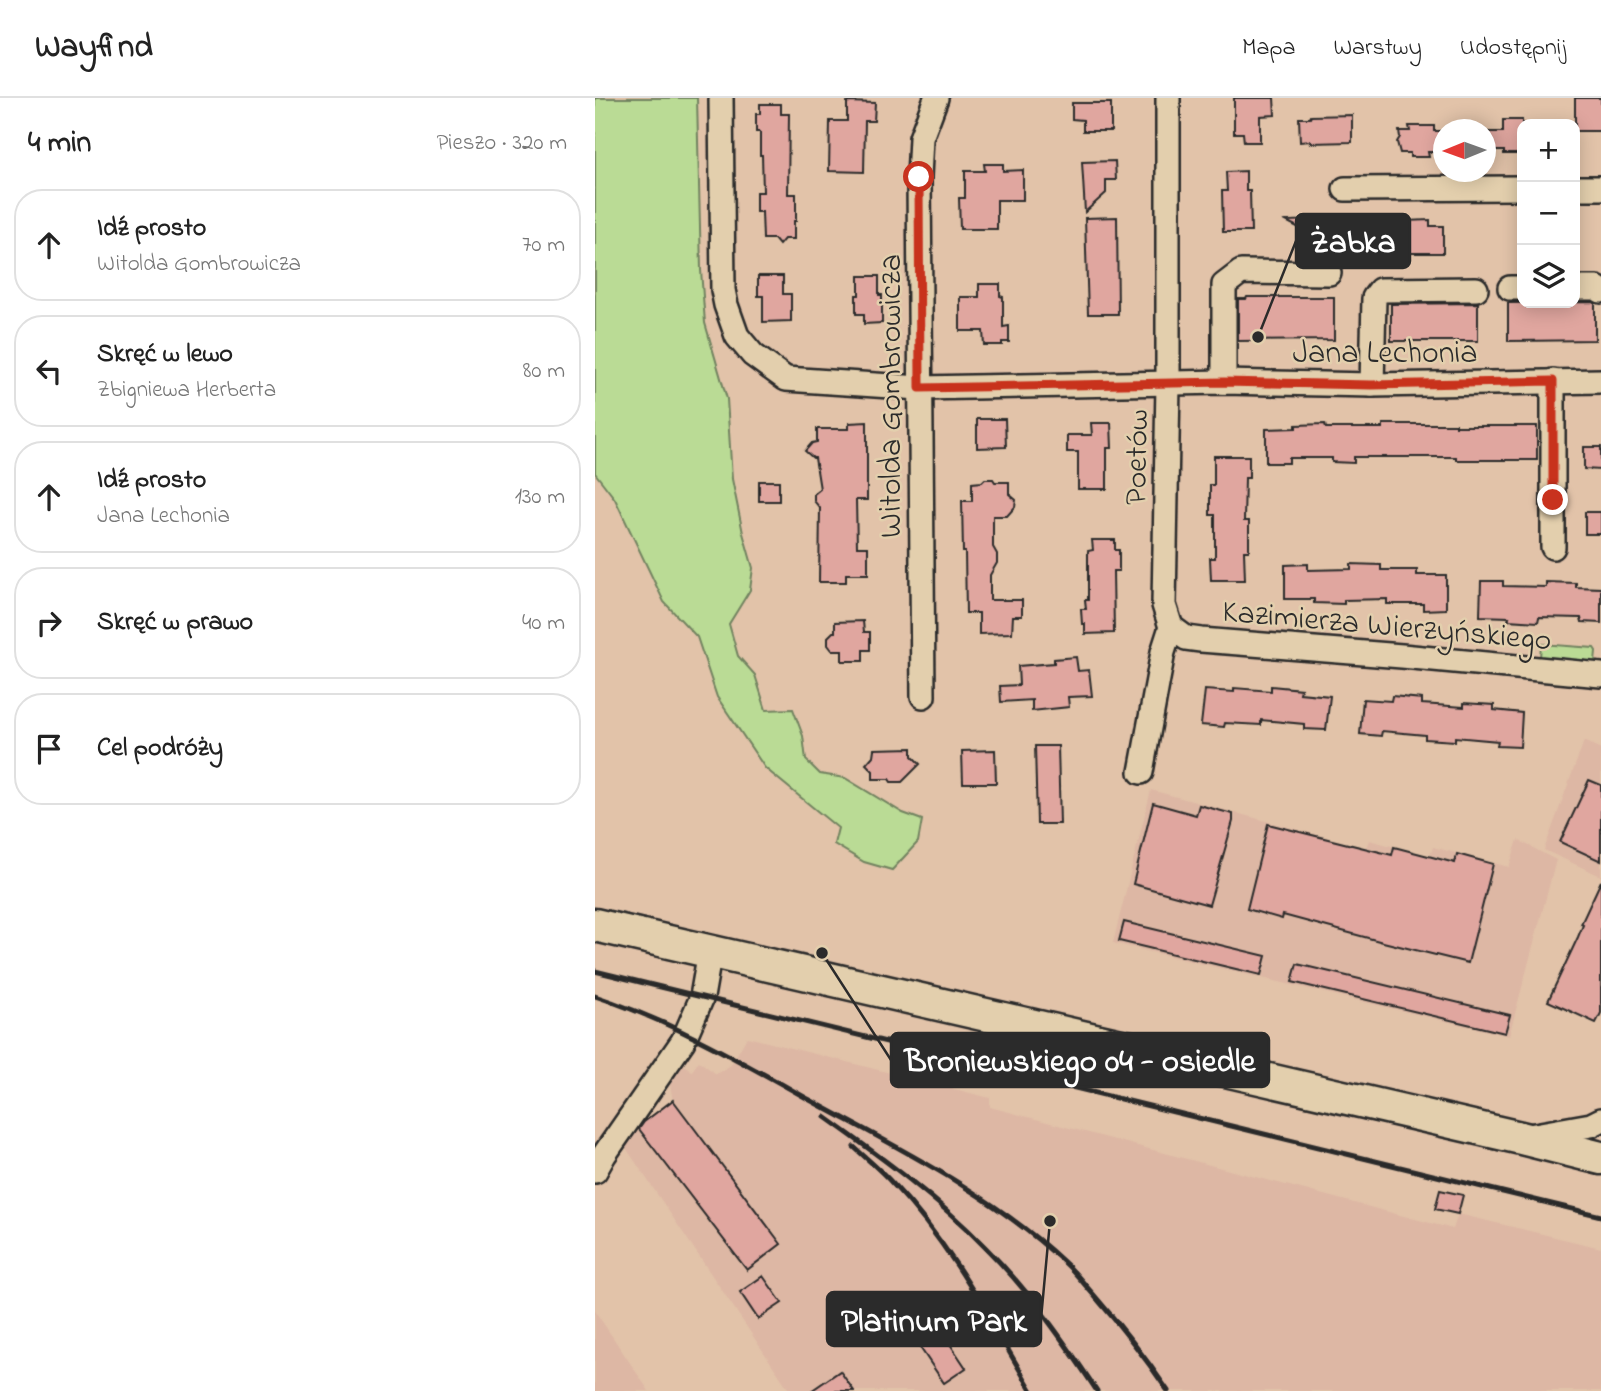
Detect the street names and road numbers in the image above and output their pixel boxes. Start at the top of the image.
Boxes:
street label: Witolda Gombrowicza [869,254,916,538]
street label: Jana Lechonia [1293,331,1478,378]
street label: Poetów [1114,409,1163,505]
street label: Kazimierza Wierzyńskiego [1220,590,1553,665]

